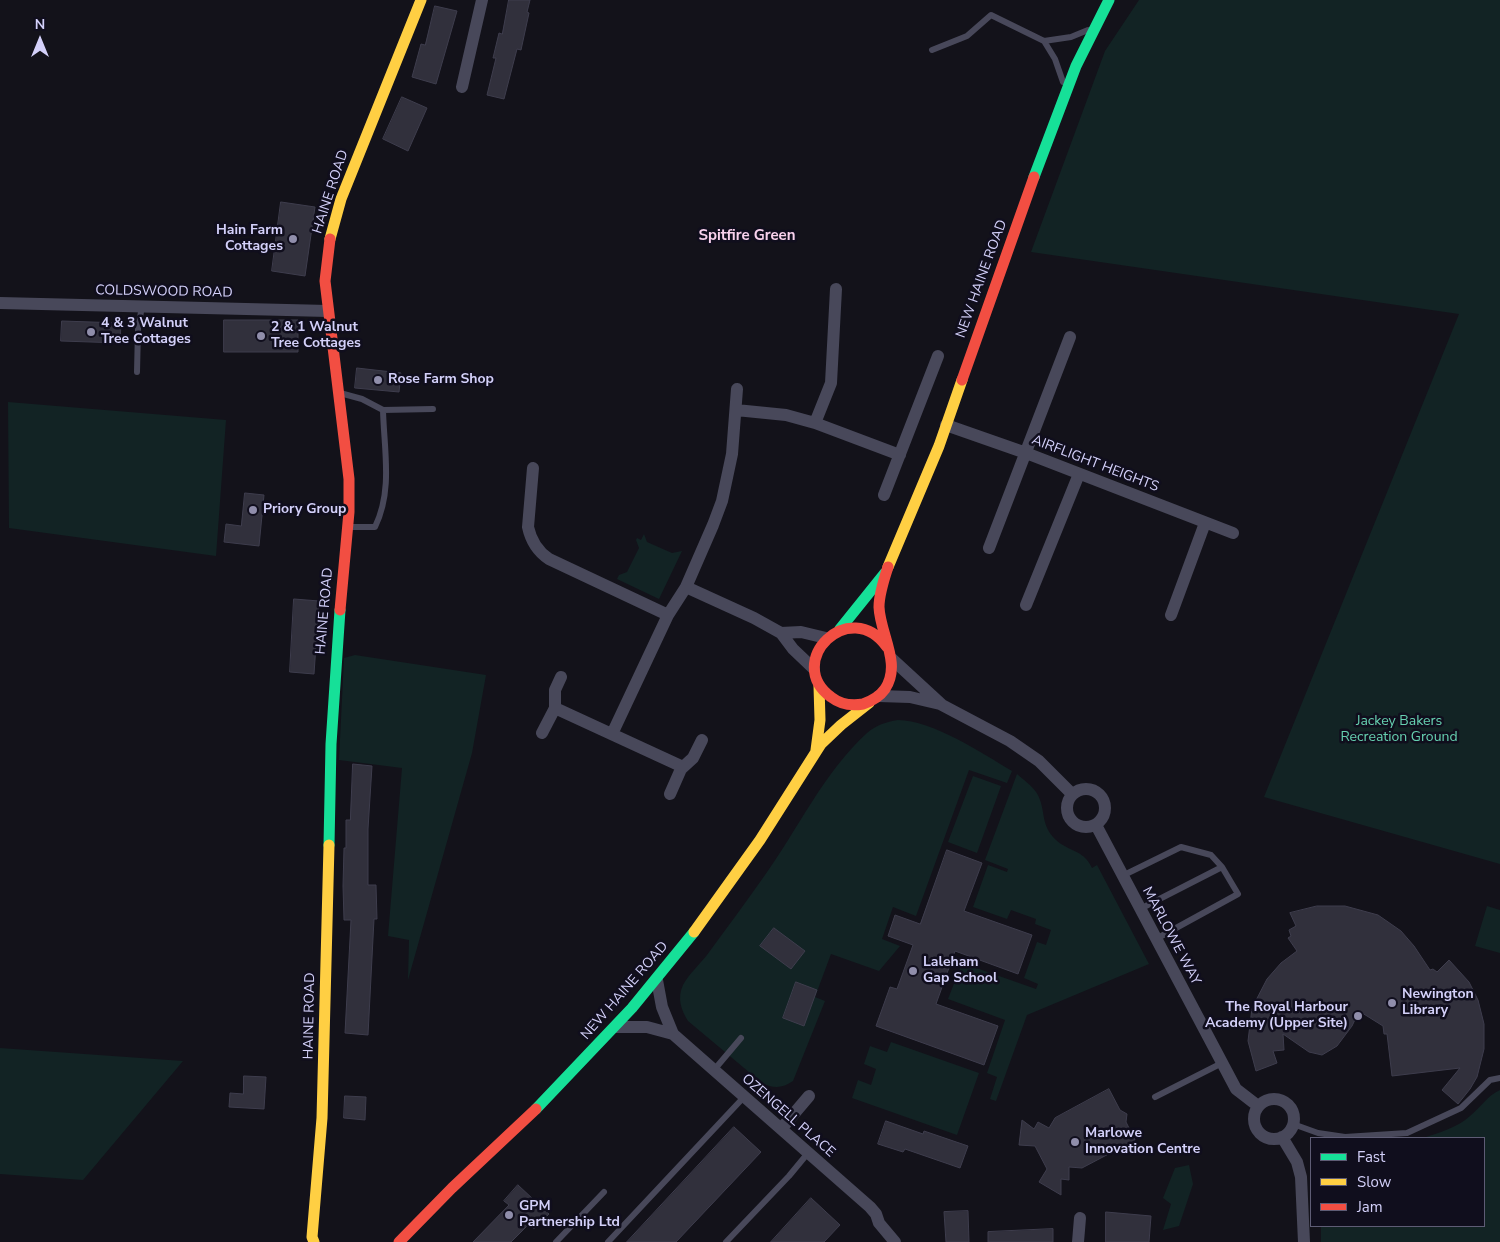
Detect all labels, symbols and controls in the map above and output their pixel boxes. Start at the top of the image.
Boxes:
north arrow [15,15,65,65]
text: N [35,15,45,34]
street label: HAINE ROAD [310,148,352,236]
street label: NEW HAINE ROAD [953,218,1011,340]
place label: Hain Farm Cottages [216,223,283,256]
district label: Spitfire Green [699,227,795,245]
marker: Hain Farm Cottages [287,233,299,245]
street label: COLDSWOOD ROAD [95,282,233,302]
place label: 4 & 3 Walnut Tree Cottages [101,316,191,348]
place label: 2 & 1 Walnut Tree Cottages [271,320,361,352]
marker: 4 & 3 Walnut Tree Cottages [85,326,97,338]
marker: 2 & 1 Walnut Tree Cottages [255,330,267,342]
place label: Rose Farm Shop [388,372,494,388]
marker: Rose Farm Shop [372,374,384,386]
street label: AIRFLIGHT HEIGHTS [1029,432,1161,496]
place label: Priory Group [263,502,346,518]
marker: Priory Group [247,504,259,516]
street label: HAINE ROAD [313,567,337,655]
park label: Jackey Bakers Recreation Ground [1340,714,1458,746]
street label: MARLOWE WAY [1138,884,1204,988]
street label: NEW HAINE ROAD [578,939,672,1043]
place label: Laleham Gap School [923,955,997,988]
marker: Laleham Gap School [907,965,919,977]
street label: HAINE ROAD [301,972,319,1060]
place label: Newington Library [1402,987,1474,1020]
marker: Newington Library [1386,997,1398,1009]
place label: The Royal Harbour Academy (Upper Site) [1205,1000,1348,1032]
marker: The Royal Harbour Academy (Upper Site) [1352,1010,1364,1022]
street label: OZENGELL PLACE [738,1071,838,1161]
place label: Marlowe Innovation Centre [1085,1126,1200,1158]
marker: Marlowe Innovation Centre [1069,1136,1081,1148]
legend [1310,1137,1485,1227]
text: Fast [1357,1147,1385,1167]
text: Slow [1357,1172,1391,1192]
text: Jam [1357,1197,1383,1217]
place label: GPM Partnership Ltd [519,1199,620,1232]
marker: GPM Partnership Ltd [503,1209,515,1221]

